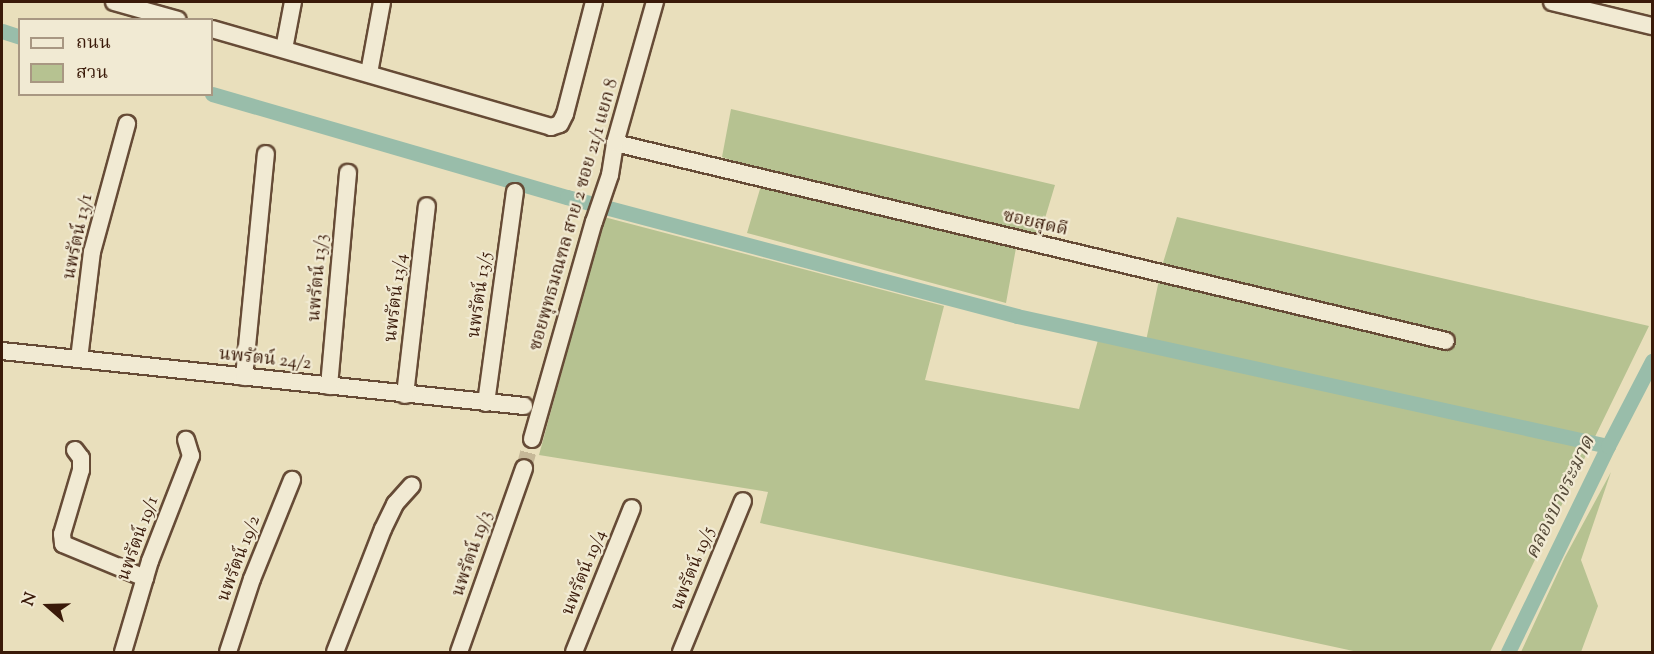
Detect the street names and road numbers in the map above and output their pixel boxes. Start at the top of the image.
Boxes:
street label: ซอยพุทธมณฑล สาย 2 ซอย 21/1 แยก 8 [526,76,624,354]
street label: นพรัตน์ 13/1 [59,192,99,282]
street label: ซอยสุดดี [1000,206,1070,242]
street label: นพรัตน์ 13/3 [304,233,334,323]
street label: นพรัตน์ 13/5 [464,251,498,339]
street label: นพรัตน์ 13/4 [381,253,413,343]
street label: นพรัตน์ 24/2 [218,344,312,376]
street label: นพรัตน์ 19/1 [114,494,164,584]
street label: นพรัตน์ 19/3 [448,508,498,600]
street label: นพรัตน์ 19/2 [214,513,266,605]
street label: นพรัตน์ 19/5 [667,524,721,614]
street label: นพรัตน์ 19/4 [558,527,612,619]

